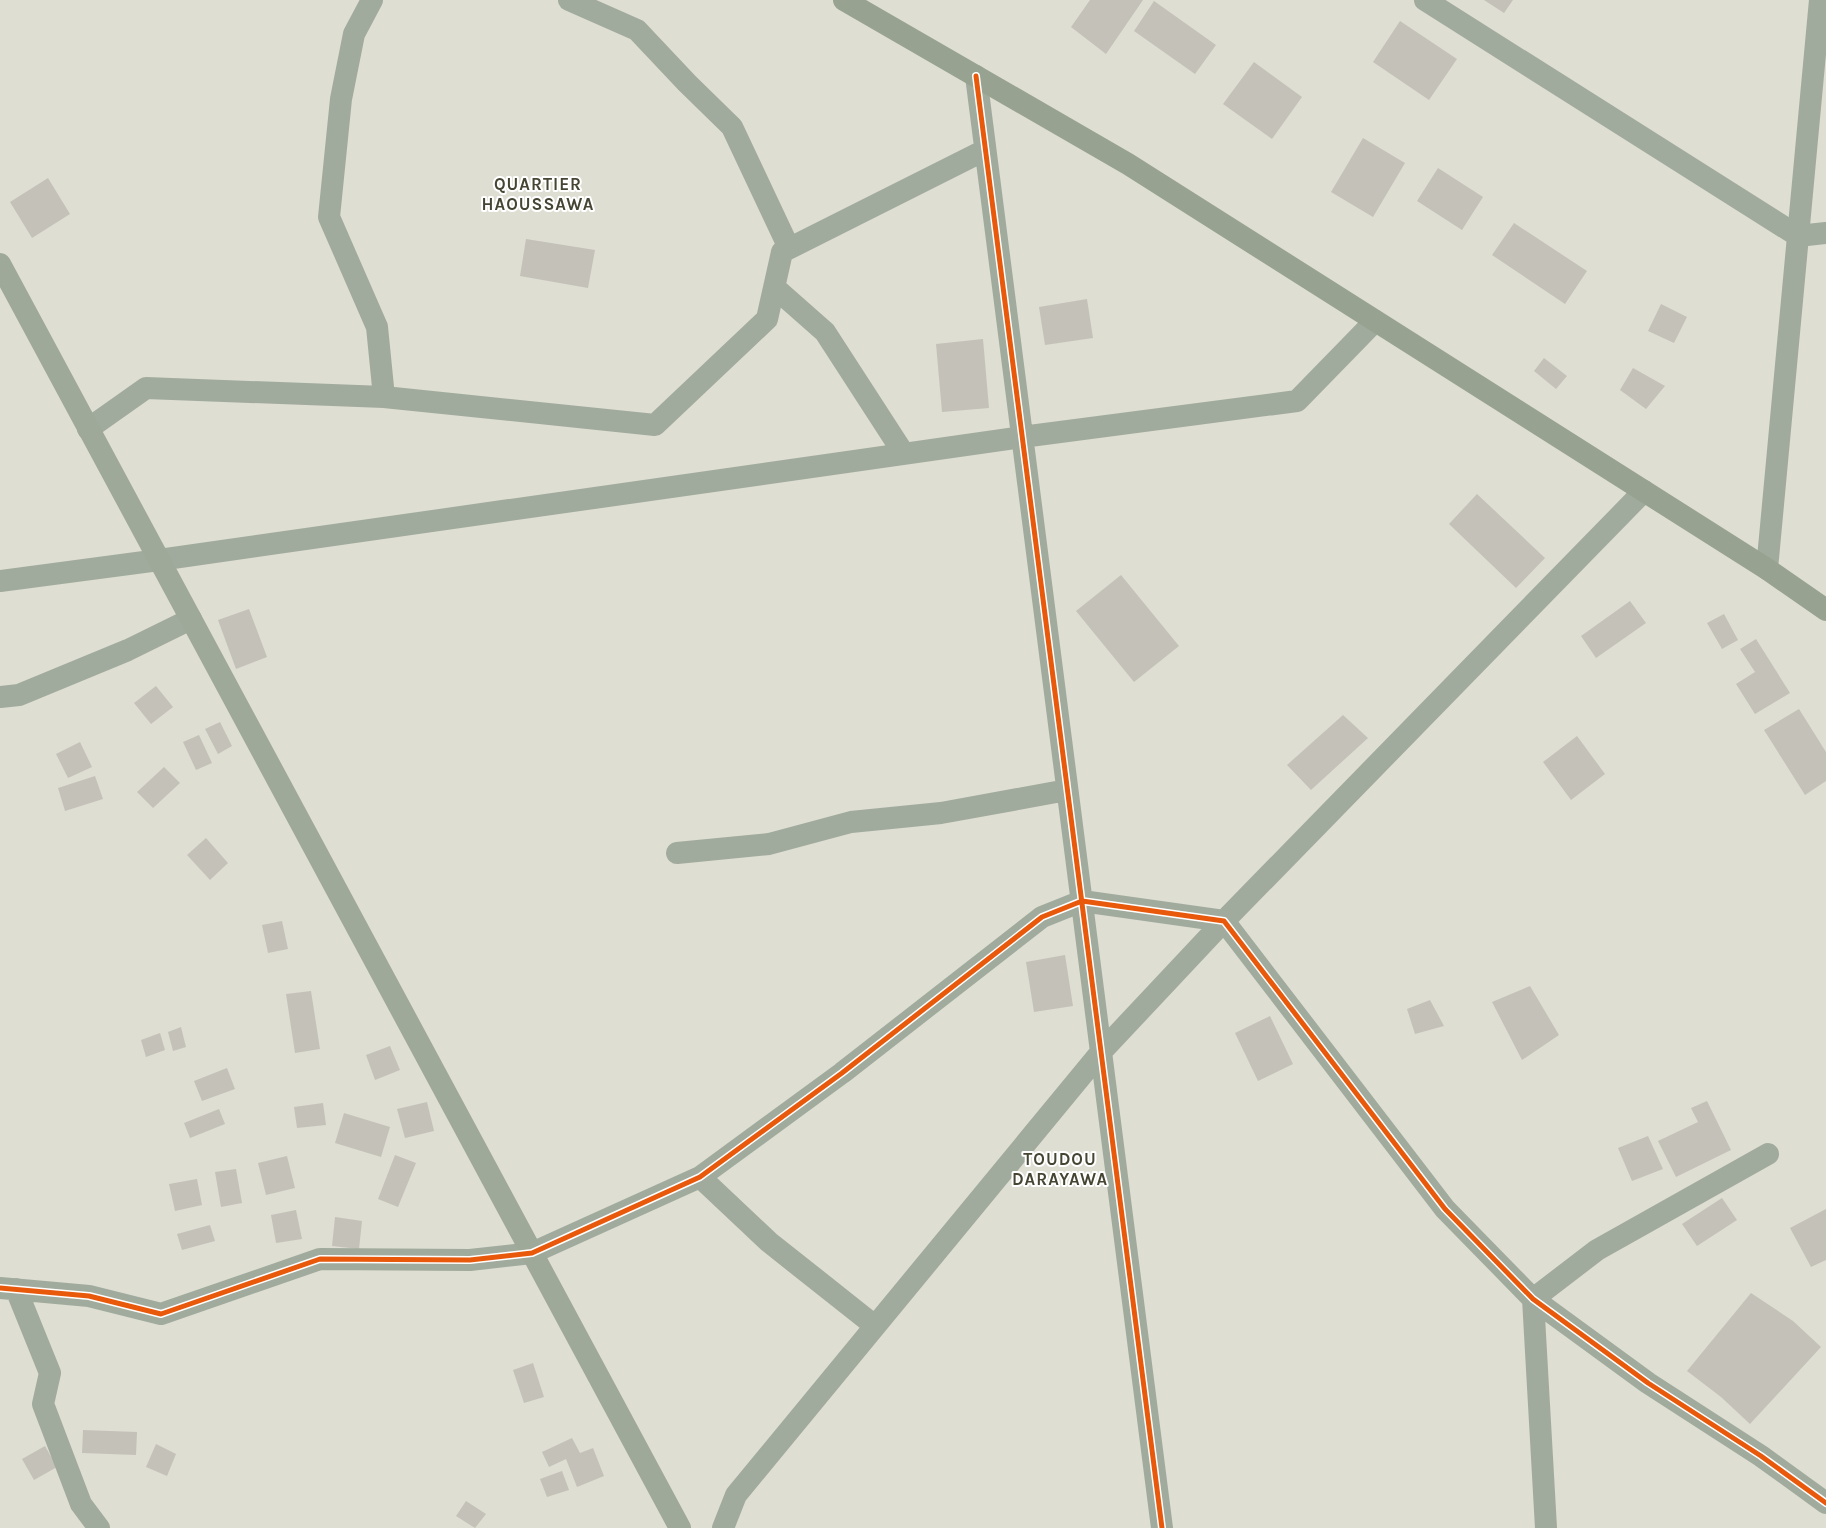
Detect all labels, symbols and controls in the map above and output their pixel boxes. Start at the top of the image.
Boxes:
district label: QUARTIER HAOUSSAWA [482,174,594,214]
district label: TOUDOU DARAYAWA [1012,1149,1108,1189]

